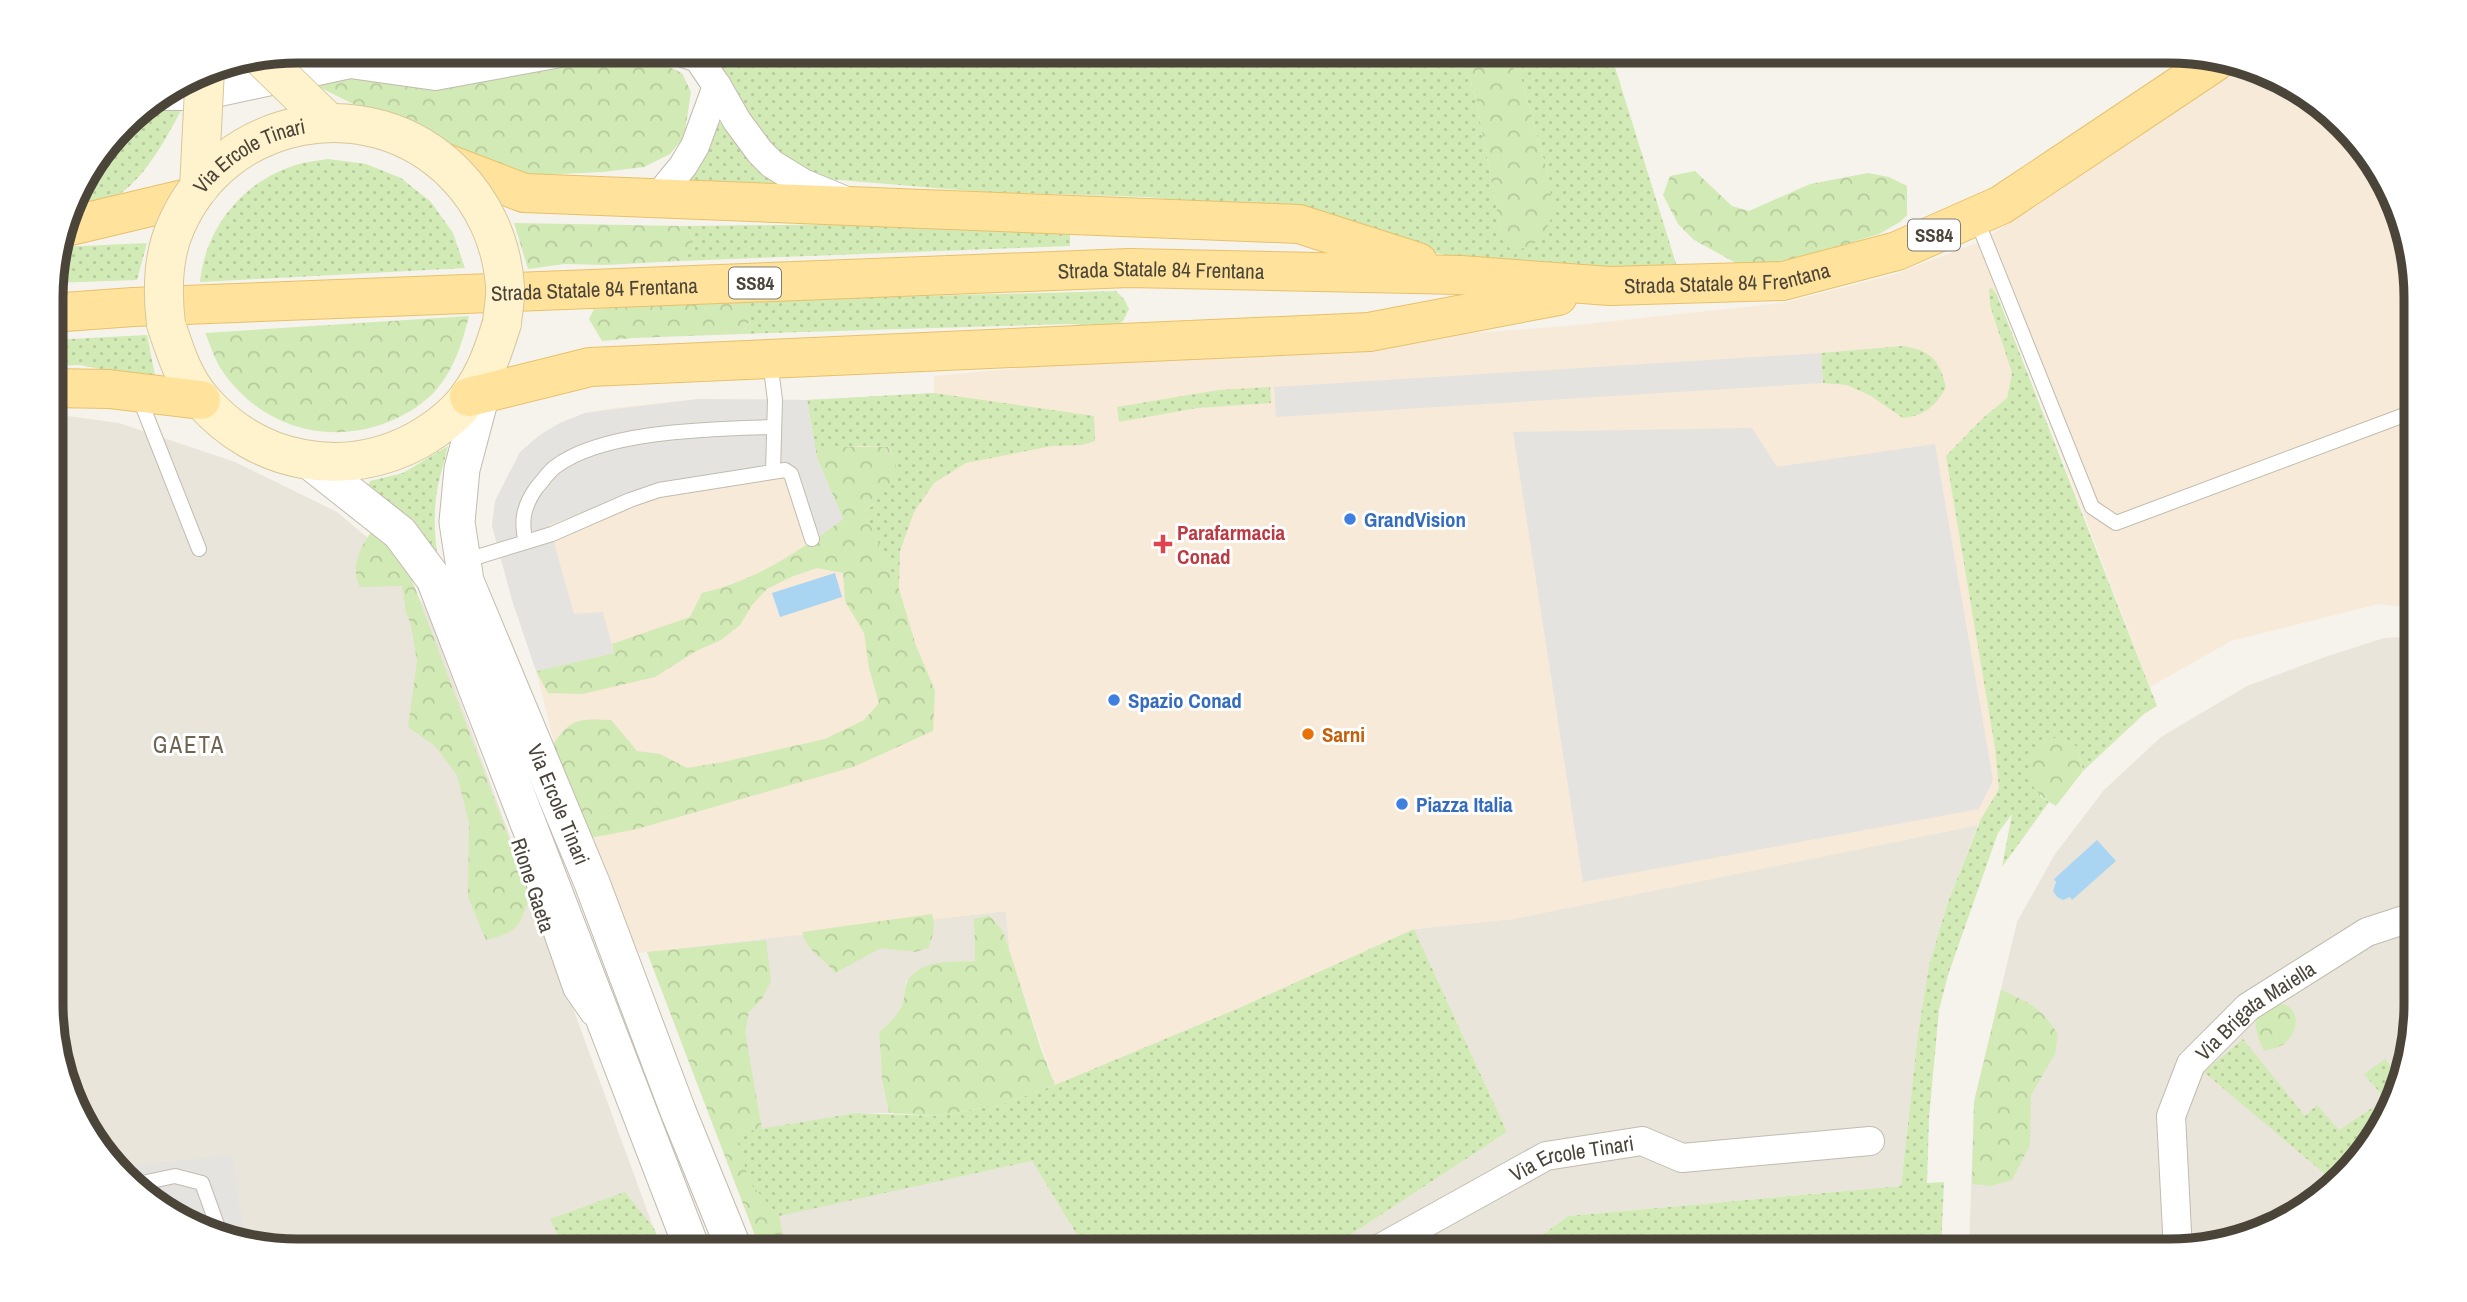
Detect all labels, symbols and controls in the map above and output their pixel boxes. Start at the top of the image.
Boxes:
street label: Via Ercole Tinari [186,111,307,199]
road number: SS84 [1908,219,1960,250]
street label: Strada Statale 84 Frentana [1057,253,1265,285]
street label: Strada Statale 84 Frentana [1624,255,1833,300]
road number: SS84 [729,268,781,298]
street label: Strada Statale 84 Frentana [490,270,699,307]
place label: GrandVision [1364,505,1466,534]
marker: GrandVision [1342,511,1358,527]
place label: Parafarmacia Conad [1177,518,1286,571]
marker: Parafarmacia Conad [1155,536,1171,552]
place label: Spazio Conad [1128,686,1242,715]
marker: Spazio Conad [1106,692,1122,708]
place label: Sarni [1322,720,1365,749]
marker: Sarni [1300,726,1316,742]
district label: GAETA [153,729,225,760]
street label: Via Ercole Tinari [521,739,597,869]
place label: Piazza Italia [1416,790,1513,819]
marker: Piazza Italia [1394,796,1410,812]
street label: Rione Gaeta [504,834,562,936]
street label: Via Brigata Maiella [2189,954,2321,1066]
street label: Via Ercole Tinari [1504,1128,1636,1188]

